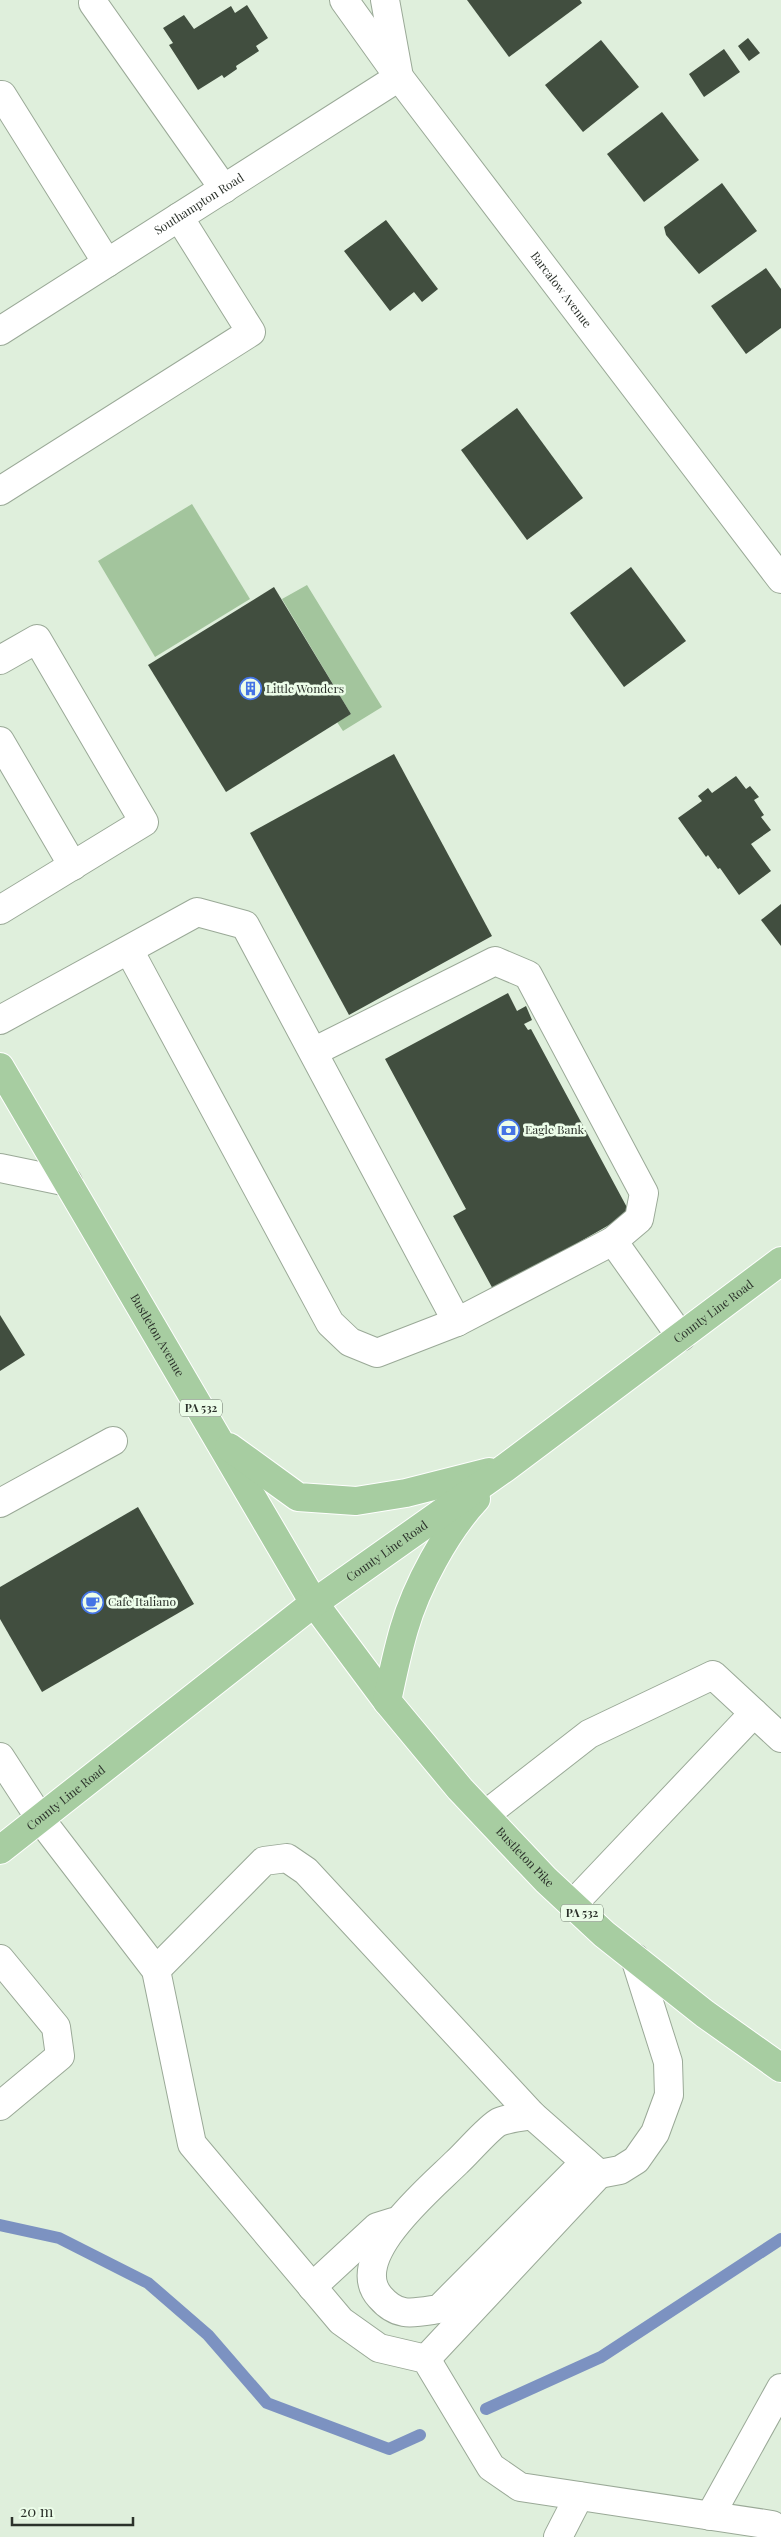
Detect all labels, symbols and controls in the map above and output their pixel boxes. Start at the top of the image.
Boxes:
street label: Southampton Road [151,169,246,238]
street label: Barcalow Avenue [528,248,596,330]
building icon: Little Wonders [238,677,262,701]
place label: Little Wonders [266,680,344,696]
bank icon: Eagle Bank [497,1118,521,1142]
place label: Eagle Bank [525,1121,585,1137]
street label: County Line Road [670,1276,756,1346]
street label: Bustleton Avenue [127,1290,189,1379]
road number: PA 532 [180,1400,222,1416]
street label: County Line Road [343,1516,430,1585]
cafe icon: Cafe Italiano [80,1590,104,1614]
place label: Cafe Italiano [108,1593,176,1609]
street label: County Line Road [23,1761,108,1833]
street label: Bustleton Pike [493,1823,558,1890]
road number: PA 532 [561,1905,603,1922]
scale bar [12,2494,134,2526]
text: 20 m [20,2501,54,2521]

